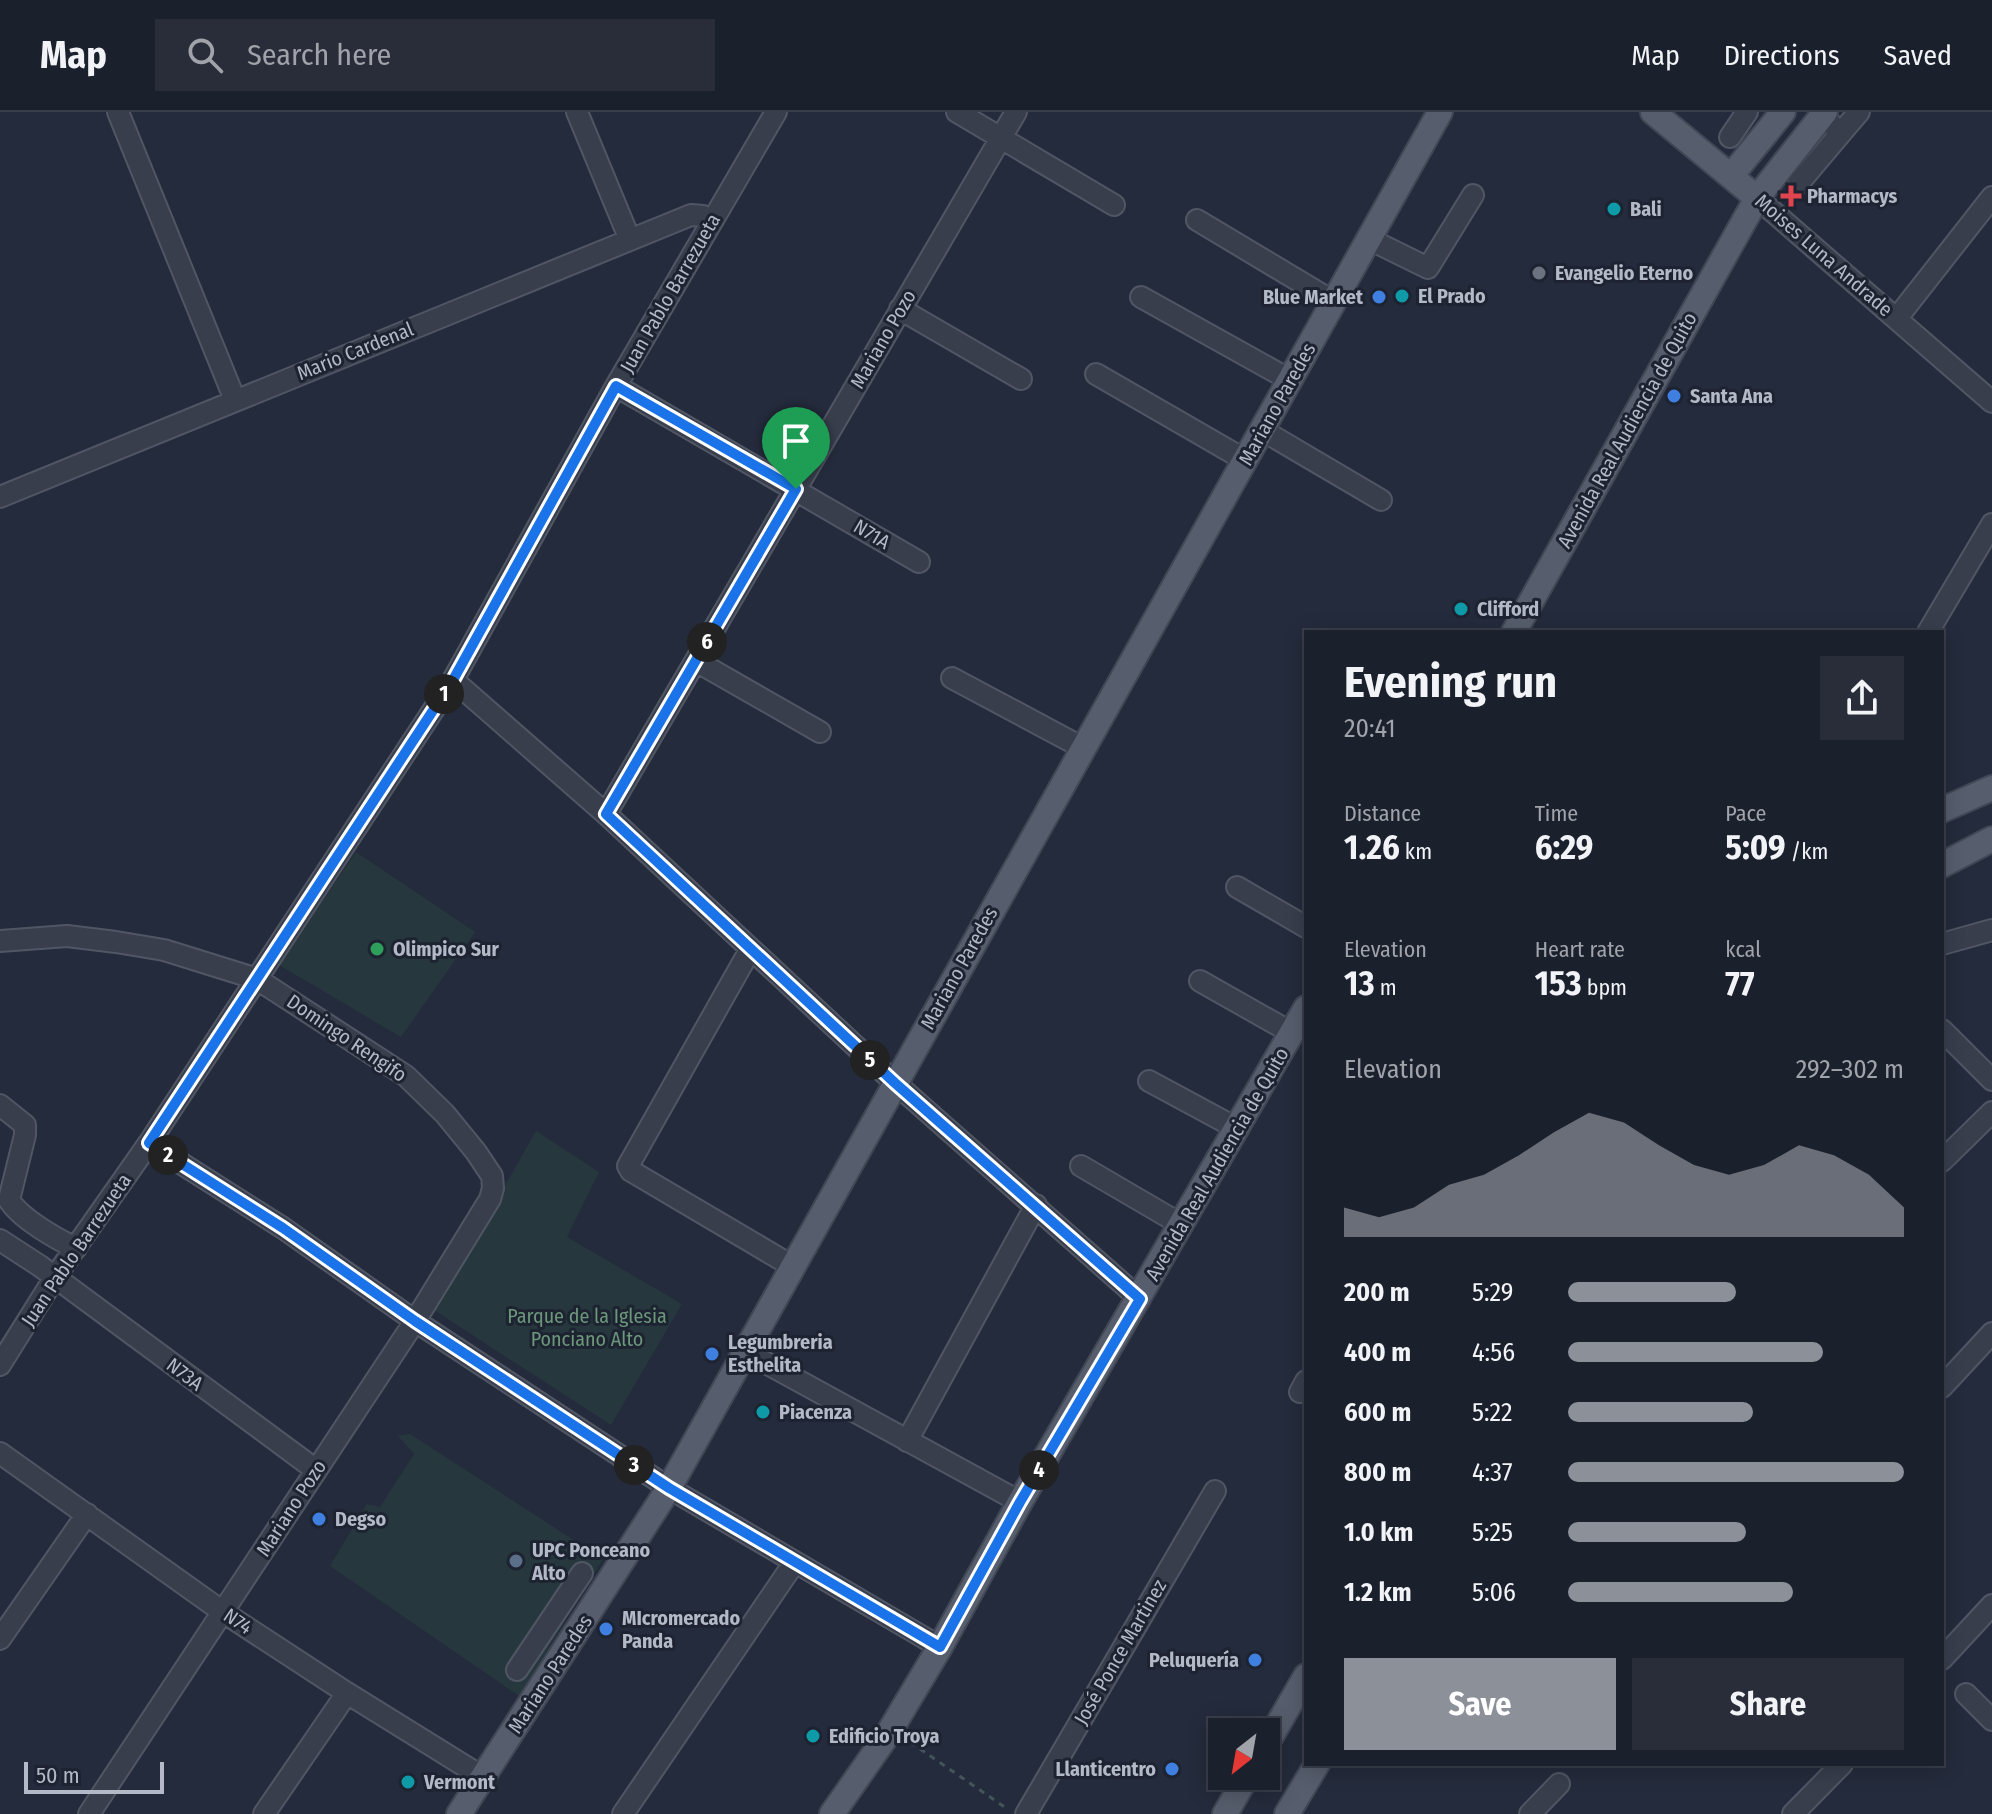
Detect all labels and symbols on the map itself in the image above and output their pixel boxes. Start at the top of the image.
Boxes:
place label: Pharmacys [1807,184,1897,208]
marker: Pharmacys [1782,187,1800,205]
street label: Moises Luna Andrade [1750,189,1898,321]
place label: Bali [1630,197,1662,221]
marker: Bali [1605,200,1623,218]
street label: Juan Pablo Barrezueta [615,209,725,377]
place label: Evangelio Eterno [1555,261,1693,285]
marker: Evangelio Eterno [1530,264,1548,282]
place label: El Prado [1418,284,1486,308]
street label: Mariano Pozo [845,285,921,393]
place label: Blue Market [1263,285,1364,309]
marker: El Prado [1393,287,1411,305]
marker: Blue Market [1370,288,1388,306]
street label: Avenida Real Audiencia de Quito [1552,308,1702,552]
street label: Mario Cardenal [293,317,417,385]
street label: Mariano Paredes [1233,339,1321,469]
place label: Santa Ana [1690,384,1773,408]
marker: Santa Ana [1665,387,1683,405]
pin [762,407,830,489]
street label: N71A [849,514,895,554]
place label: Clifford [1477,597,1539,621]
marker: Clifford [1452,600,1470,618]
pin: 6 [687,622,727,662]
pin: 1 [424,674,464,714]
street label: Mariano Paredes [915,903,1003,1033]
place label: Olimpico Sur [393,937,499,961]
marker: Olimpico Sur [368,940,386,958]
street label: Domingo Rengifo [283,989,411,1087]
pin: 5 [850,1040,890,1080]
street label: Avenida Real Audiencia de Quito [1140,1043,1294,1285]
pin: 2 [148,1135,188,1175]
street label: Juan Pablo Barrezueta [16,1169,136,1331]
park label: Parque de la Iglesia Ponciano Alto [507,1304,667,1351]
place label: Legumbreria Esthelita [728,1330,833,1377]
marker: Legumbreria Esthelita [703,1345,721,1363]
street label: N73A [162,1352,208,1396]
place label: Piacenza [779,1400,852,1424]
marker: Piacenza [754,1403,772,1421]
pin: 3 [614,1445,654,1485]
pin: 4 [1019,1450,1059,1490]
street label: Mariano Pozo [251,1455,331,1561]
place label: Degso [335,1507,387,1531]
marker: Degso [310,1510,328,1528]
place label: UPC Ponceano Alto [531,1538,650,1585]
marker: UPC Ponceano Alto [507,1552,525,1570]
street label: José Ponce Martinez [1069,1575,1171,1729]
street label: N74 [219,1603,257,1639]
place label: MIcromercado Panda [622,1606,740,1653]
street label: Mariano Paredes [503,1610,597,1738]
marker: MIcromercado Panda [597,1620,615,1638]
place label: Peluquería [1149,1648,1239,1672]
marker: Peluquería [1246,1651,1264,1669]
north arrow [1208,1718,1280,1790]
place label: Edificio Troya [829,1724,939,1748]
marker: Edificio Troya [804,1727,822,1745]
place label: Llanticentro [1055,1757,1156,1781]
scale bar [24,1758,164,1794]
marker: Llanticentro [1163,1760,1181,1778]
place label: Vermont [423,1770,496,1794]
marker: Vermont [399,1773,417,1791]

